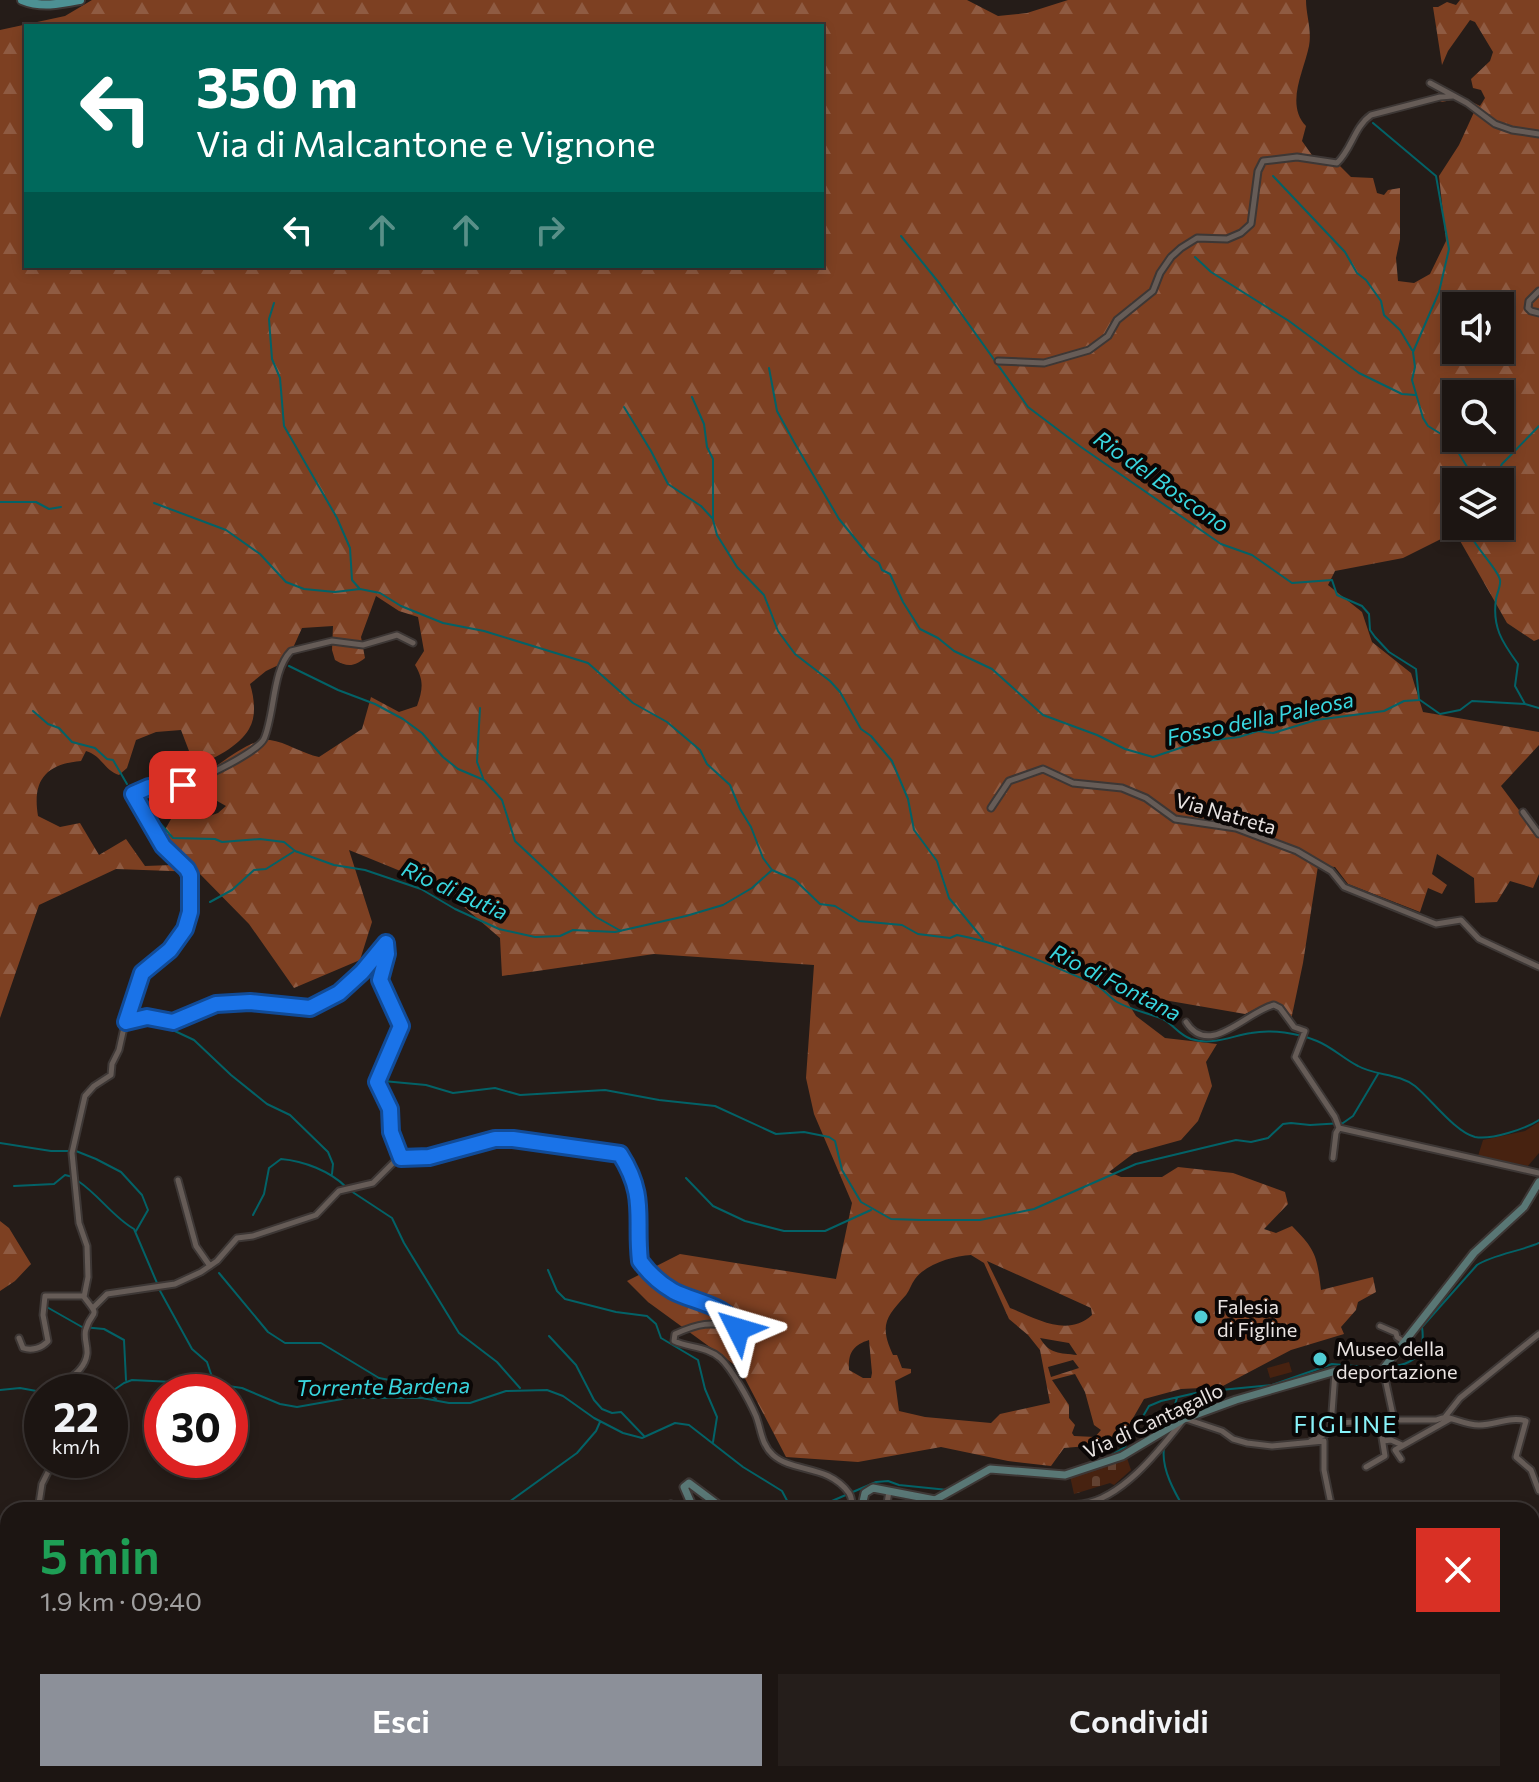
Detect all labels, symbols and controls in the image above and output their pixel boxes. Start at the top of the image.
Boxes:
text: 350 m [196,51,358,120]
icon: left [64,56,168,160]
text: Via di Malcantone e Vignone [196,120,656,164]
icon: left [276,208,320,252]
icon: ahead [360,208,404,252]
icon: ahead [444,208,488,252]
icon: right [528,208,572,252]
map controls [1442,292,1514,540]
button: sound [1442,292,1514,364]
button: search [1442,380,1514,452]
water label: Rio del Boscono [1089,424,1235,538]
button: layers [1442,468,1514,540]
water label: Fosso della Paleosa [1164,685,1356,751]
pin [149,751,217,819]
icon: arrive [161,763,205,807]
street label: Via Natreta [1173,787,1279,839]
water label: Rio di Butia [398,855,512,925]
water label: Rio di Fontana [1046,938,1186,1026]
position arrow [696,1287,780,1371]
place label: Falesia di Figline [1217,1294,1297,1341]
marker: Falesia di Figline [1192,1308,1210,1326]
place label: Museo della deportazione [1336,1336,1458,1383]
marker: Museo della deportazione [1311,1350,1329,1368]
water label: Torrente Bardena [296,1371,470,1401]
speed limit sign: 30 [144,1374,248,1478]
street label: Via di Cantagallo [1079,1377,1227,1463]
text: 22 [53,1391,99,1440]
district label: FIGLINE [1294,1409,1398,1438]
text: km/h [52,1434,100,1458]
text: 5 min [40,1525,160,1584]
button: close [1416,1528,1500,1612]
text: 1.9 km · 09:40 [40,1585,202,1616]
button: Esci [40,1674,762,1766]
button: Condividi [778,1674,1500,1766]

